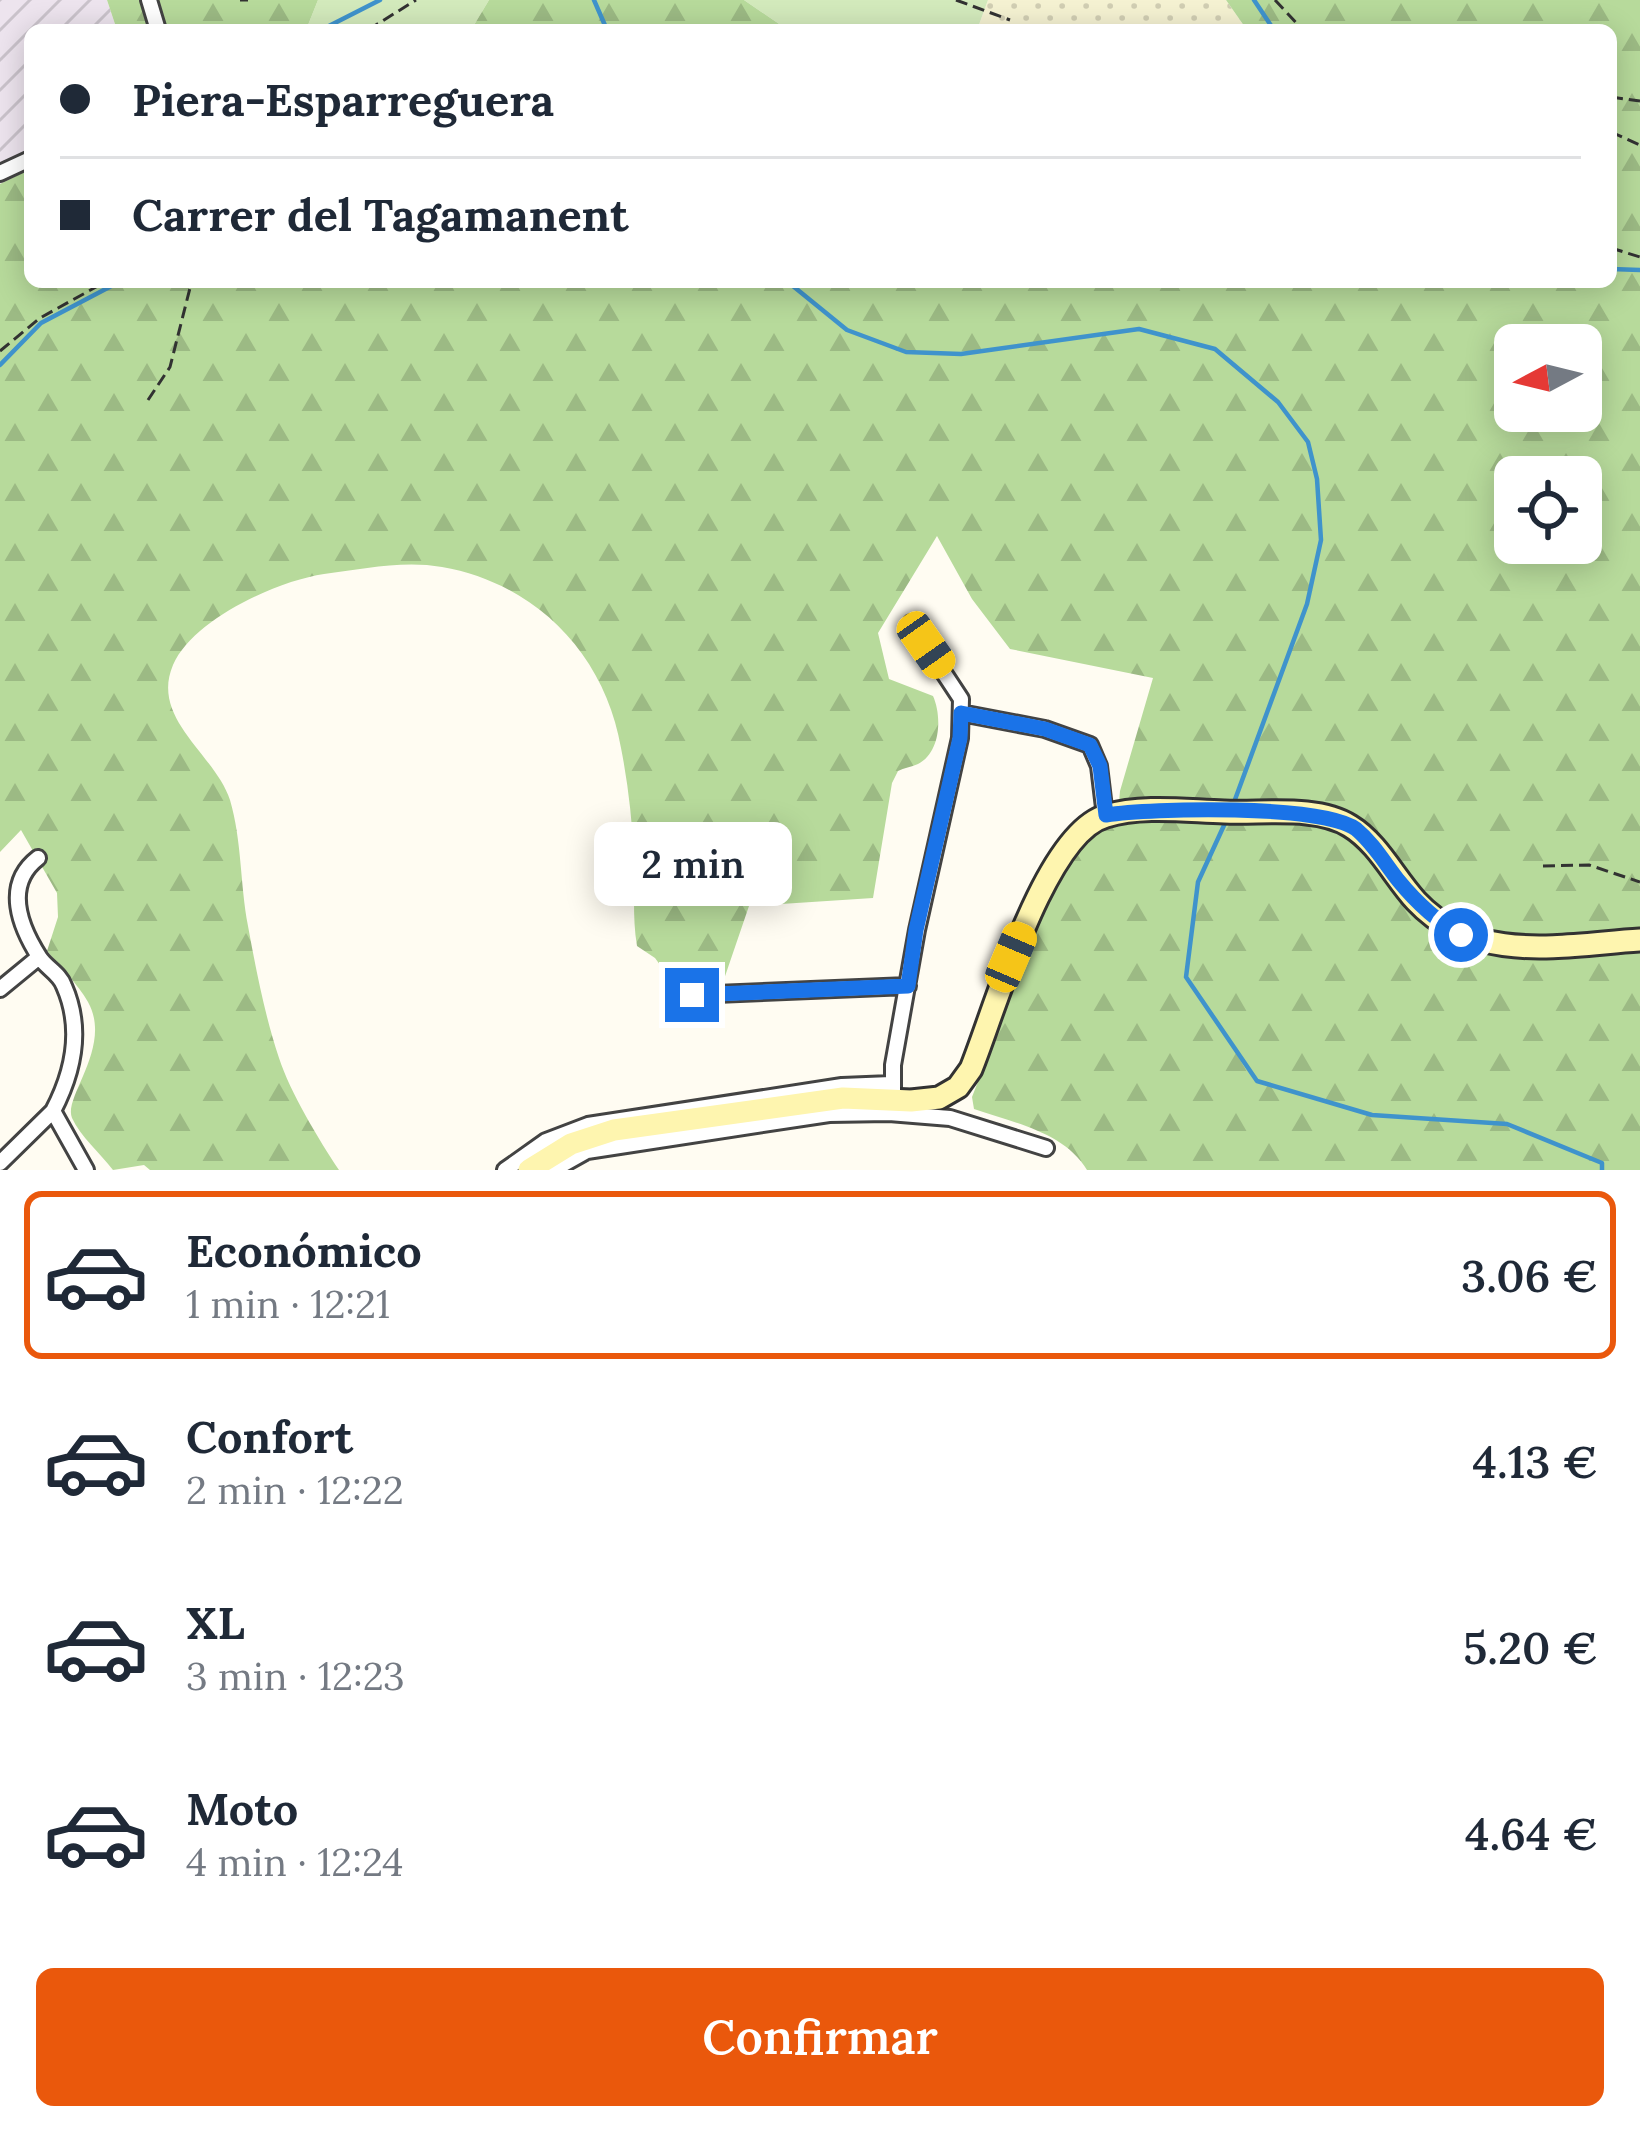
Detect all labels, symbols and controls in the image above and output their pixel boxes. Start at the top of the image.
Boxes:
text: Piera-Esparreguera [132,71,554,128]
text: Carrer del Tagamanent [132,186,629,243]
north arrow [1494,324,1602,432]
map controls [1494,324,1602,564]
button: locate [1494,456,1602,564]
car [891,605,961,685]
callout: 2 min [593,821,791,905]
text: 2 min [641,839,745,889]
route start [1434,908,1488,962]
car [980,917,1042,997]
route end [665,968,719,1022]
icon: car [42,1221,150,1329]
text: Económico [186,1222,422,1279]
text: 3.06 € [1461,1247,1598,1304]
text: 1 min · 12:21 [186,1279,390,1329]
icon: car [42,1407,150,1515]
text: Confort [186,1408,353,1465]
text: 4.13 € [1472,1433,1598,1490]
text: 2 min · 12:22 [186,1465,404,1515]
icon: car [42,1593,150,1701]
text: XL [186,1594,245,1651]
text: 5.20 € [1463,1619,1598,1676]
text: 3 min · 12:23 [186,1651,405,1701]
icon: car [42,1779,150,1887]
text: Moto [186,1780,298,1837]
text: 4.64 € [1465,1805,1598,1862]
text: 4 min · 12:24 [186,1837,403,1887]
button: Confirmar [36,1968,1604,2106]

